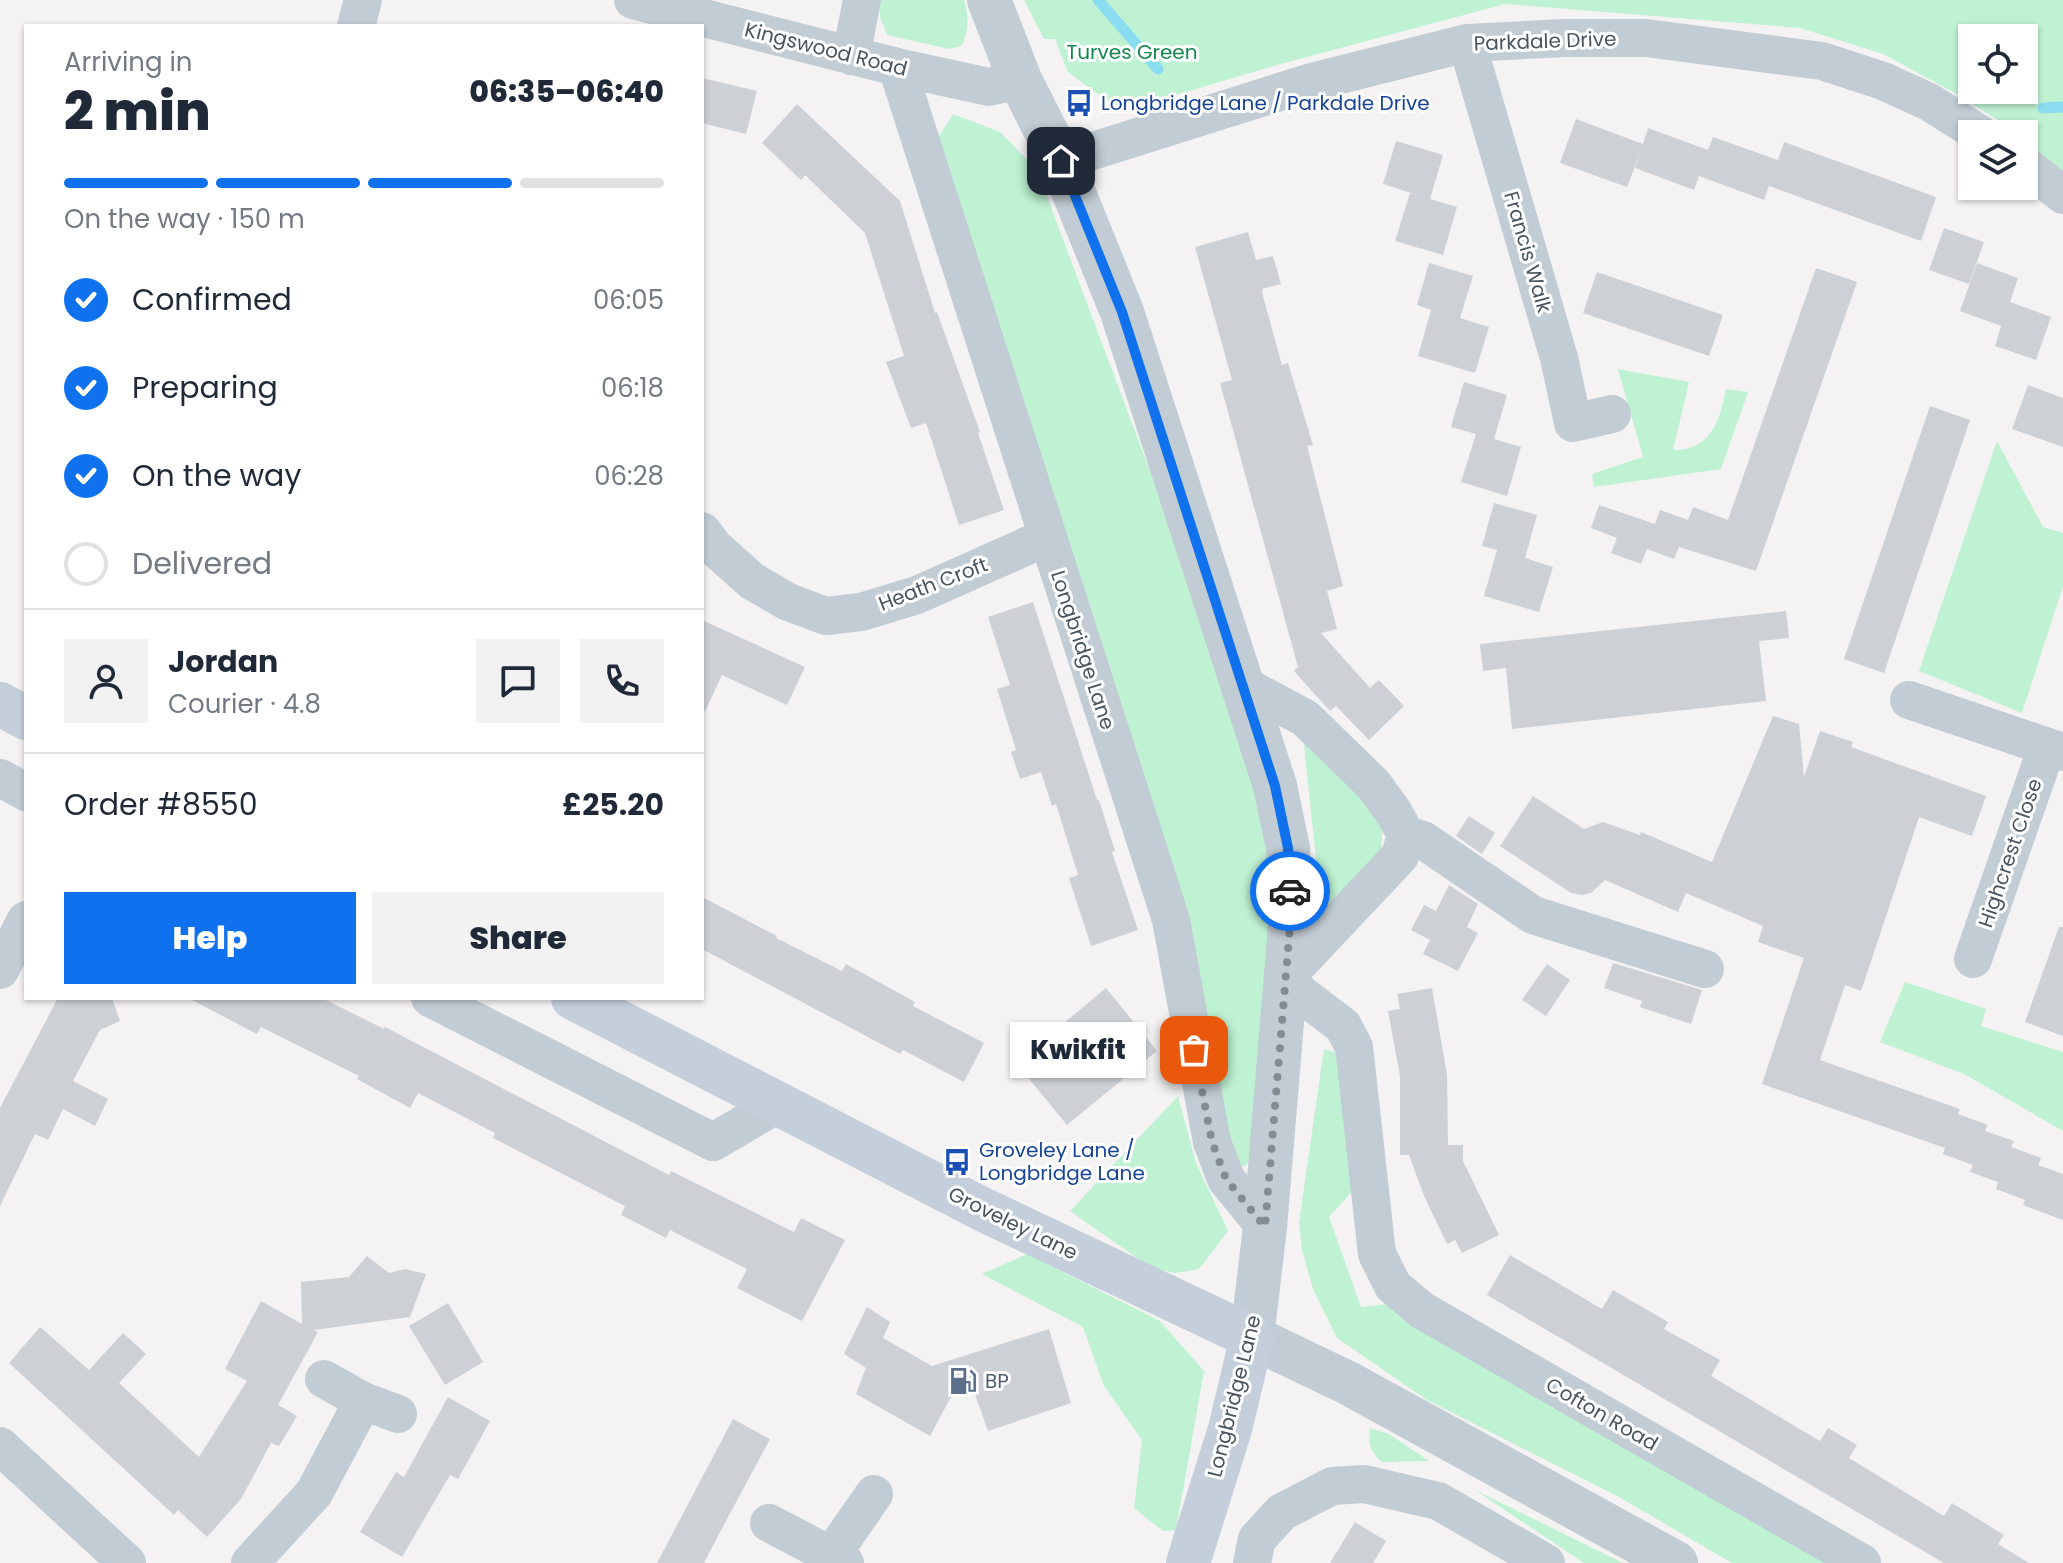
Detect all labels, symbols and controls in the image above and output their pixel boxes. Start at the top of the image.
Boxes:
street label: Kingswood Road [742,15,910,83]
map controls [1958,24,2038,200]
button: locate [1958,24,2038,104]
street label: Parkdale Drive [1473,25,1617,57]
park label: Turves Green [1066,38,1198,66]
text: Arriving in [64,44,193,80]
text: 06:35–06:40 [469,70,664,113]
text: 2 min [64,75,211,148]
bus stop icon: Longbridge Lane / Parkdale Drive [1064,88,1094,118]
place label: Longbridge Lane / Parkdale Drive [1101,89,1430,117]
button: layers [1958,120,2038,200]
pin [1027,127,1095,195]
icon: home [1039,139,1083,183]
street label: Francis Walk [1497,188,1559,317]
text: On the way · 150 m [64,201,305,237]
icon: check [64,278,108,322]
text: Confirmed [132,278,292,321]
text: 06:05 [593,282,664,318]
icon: check [64,366,108,410]
text: Preparing [132,366,278,409]
text: 06:18 [601,370,664,406]
icon: check [64,454,108,498]
text: On the way [132,454,301,497]
text: 06:28 [594,458,664,494]
text: Delivered [132,542,272,585]
street label: Heath Croft [874,550,992,618]
street label: Longbridge Lane [1044,567,1122,733]
button: person [64,639,148,723]
button: chat [476,639,560,723]
button: phone [580,639,664,723]
text: Jordan [168,640,278,683]
text: Courier · 4.8 [168,686,321,722]
street label: Highcrest Close [1971,775,2049,931]
text: Order #8550 [64,783,258,826]
text: £25.20 [562,783,664,826]
courier [1250,851,1330,931]
icon: car [1268,869,1312,913]
button: Help [64,892,356,984]
button: Share [372,892,664,984]
pin [1160,1016,1228,1084]
callout: Kwikfit [1010,1022,1146,1078]
icon: bag [1172,1028,1216,1072]
text: Kwikfit [1030,1032,1126,1068]
place label: Groveley Lane / Longbridge Lane [979,1136,1145,1187]
bus stop icon: Groveley Lane / Longbridge Lane [942,1147,972,1177]
street label: Groveley Lane [944,1180,1082,1266]
street label: Longbridge Lane [1200,1312,1268,1480]
fuel station icon: BP [948,1366,978,1396]
place label: BP [985,1367,1009,1395]
street label: Cofton Road [1541,1371,1663,1457]

